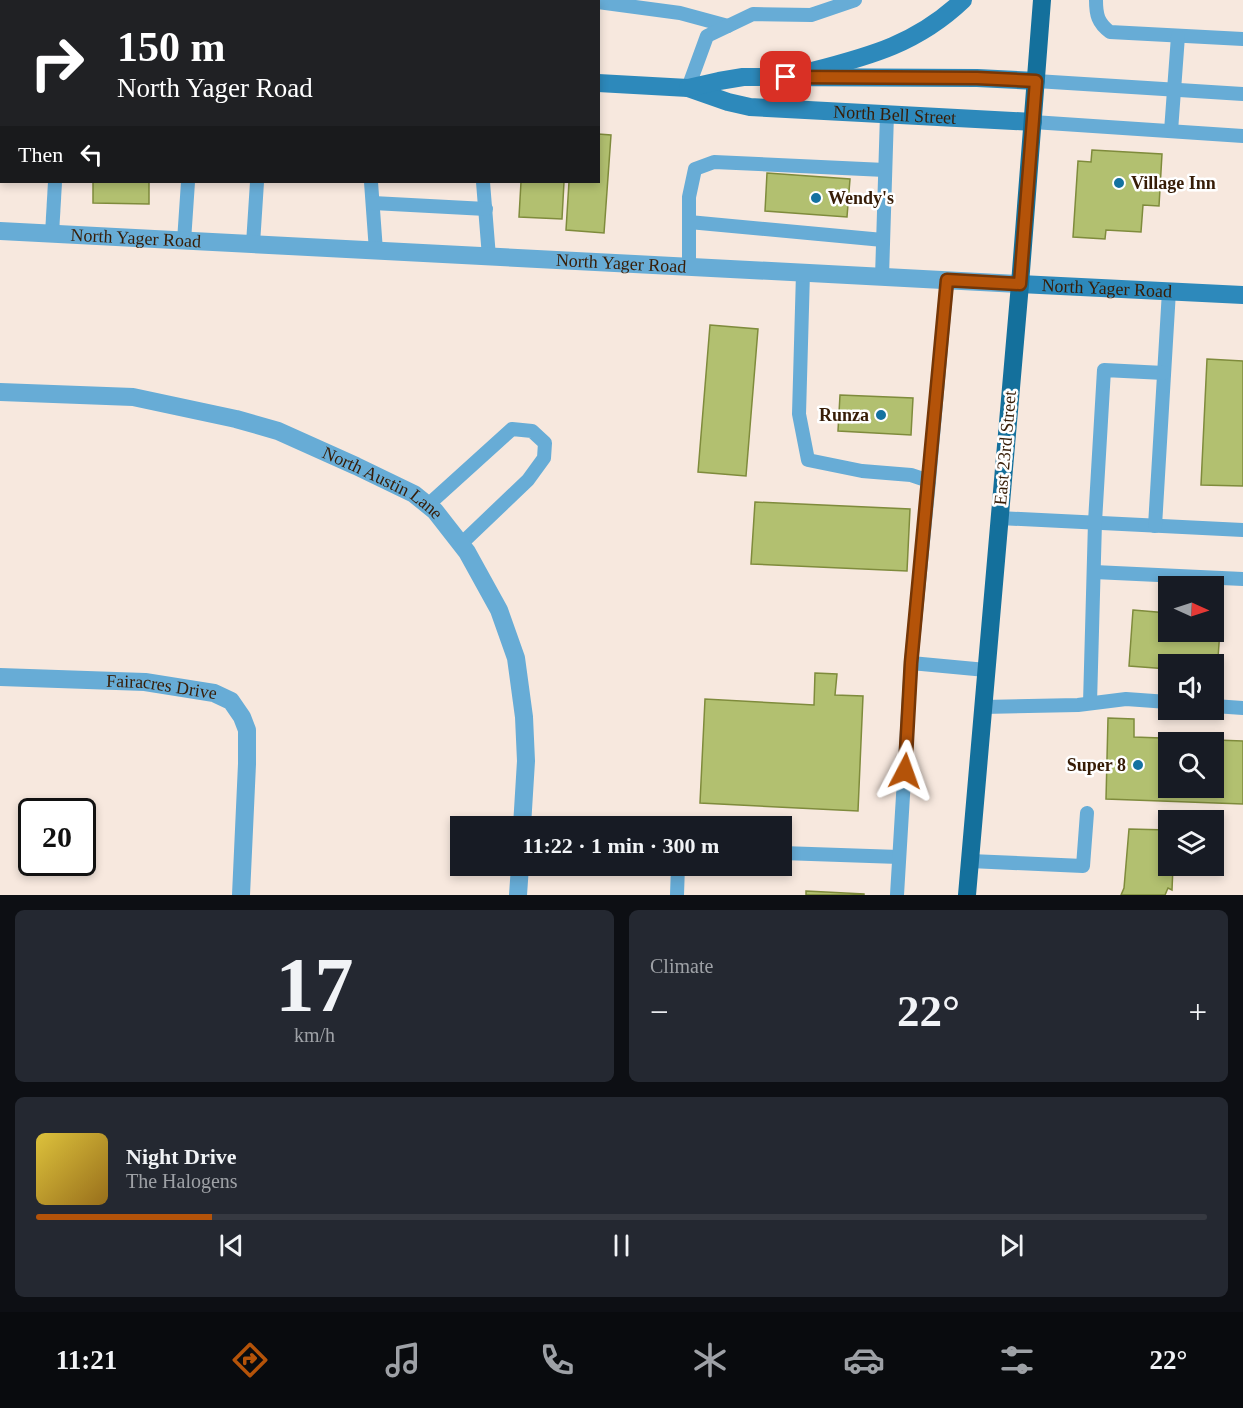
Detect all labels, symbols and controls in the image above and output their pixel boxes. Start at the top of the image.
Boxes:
icon: right [18,24,96,102]
text: 150 m [117,24,226,70]
pin [760,51,811,102]
icon: arrive [769,60,802,93]
text: North Yager Road [117,73,313,103]
street label: North Bell Street [833,101,957,128]
icon: left [75,138,108,171]
text: Then [18,142,63,167]
place label: Village Inn [1131,173,1216,193]
marker: Village Inn [1112,176,1126,190]
place label: Wendy's [828,188,894,208]
marker: Wendy's [809,191,823,205]
street label: North Yager Road [70,225,202,251]
street label: North Yager Road [555,250,687,277]
street label: North Yager Road [1041,275,1173,301]
street label: East 23rd Street [990,390,1020,506]
place label: Runza [819,405,869,425]
marker: Runza [874,408,888,422]
street label: North Austin Lane [319,442,447,523]
north arrow [1158,576,1224,642]
map controls [1158,576,1224,876]
button: sound [1158,654,1224,720]
street label: Fairacres Drive [106,671,218,703]
button: search [1158,732,1224,798]
position arrow [873,739,937,803]
place label: Super 8 [1067,755,1126,775]
marker: Super 8 [1131,758,1145,772]
speed limit sign: 20 [18,798,96,876]
button: layers [1158,810,1224,876]
text: 11:22 · 1 min · 300 m [523,833,719,858]
text: 17 [276,941,354,1028]
text: Climate [650,955,713,977]
text: 22° [897,986,960,1036]
text: − [650,994,669,1030]
text: + [1188,994,1207,1030]
text: km/h [294,1024,335,1046]
text: Night Drive [126,1144,237,1169]
text: The Halogens [126,1170,238,1192]
icon: previous [215,1229,248,1262]
icon: pause [605,1229,638,1262]
icon: next [995,1229,1028,1262]
icon: directions [229,1339,271,1381]
icon: music [382,1339,424,1381]
icon: phone [536,1339,578,1381]
icon: climate [689,1339,731,1381]
icon: car [843,1339,885,1381]
icon: filters [996,1339,1038,1381]
text: 11:21 [56,1345,117,1375]
text: 22° [1149,1345,1187,1375]

